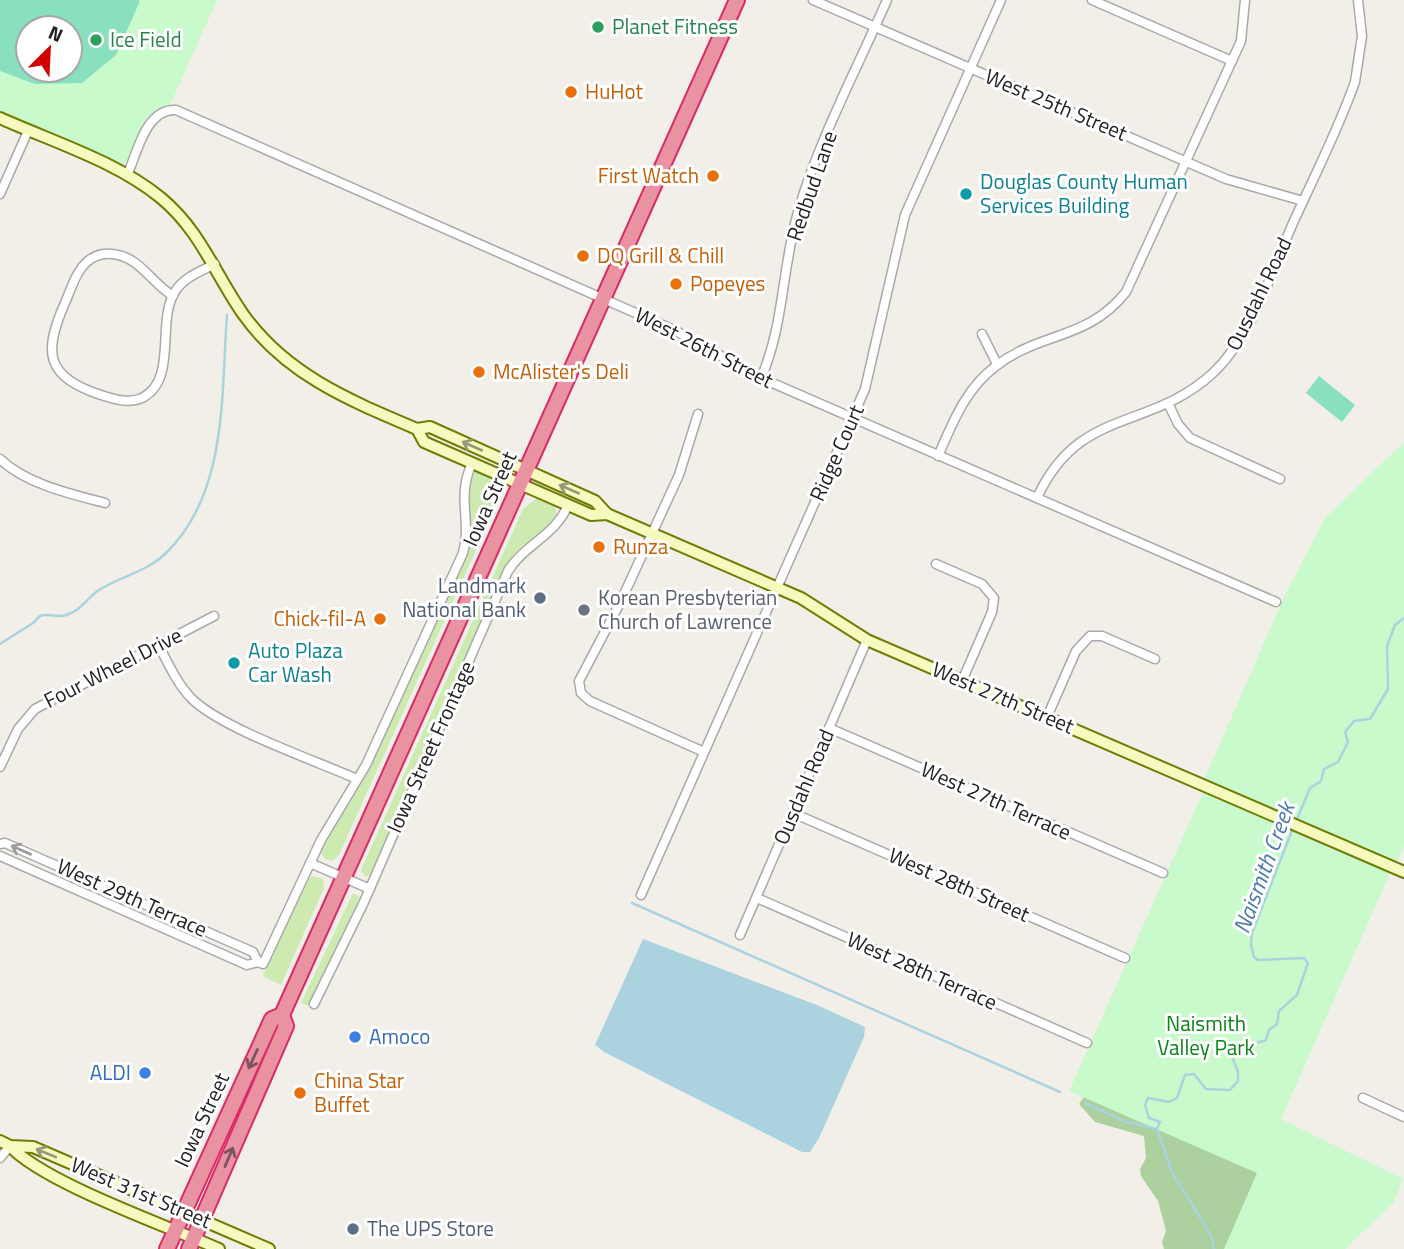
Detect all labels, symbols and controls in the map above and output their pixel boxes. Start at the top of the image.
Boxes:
place label: Planet Fitness [612,10,738,42]
north arrow [14,14,84,84]
text: N [44,17,68,49]
marker: Planet Fitness [590,19,606,35]
place label: Ice Field [110,23,182,55]
marker: Ice Field [88,32,104,48]
street label: West 25th Street [980,60,1133,149]
place label: HuHot [585,75,643,107]
marker: HuHot [563,84,579,100]
street label: Redbud Lane [777,126,845,245]
place label: First Watch [598,159,699,191]
place label: Douglas County Human Services Building [980,165,1188,221]
marker: First Watch [705,168,721,184]
marker: Douglas County Human Services Building [958,186,974,202]
street label: Ousdahl Road [1217,231,1299,356]
place label: DQ Grill & Chill [597,239,724,271]
marker: DQ Grill & Chill [575,248,591,264]
place label: Popeyes [690,267,765,299]
marker: Popeyes [668,276,684,292]
street label: West 26th Street [630,298,780,396]
place label: McAlister's Deli [493,355,629,387]
marker: McAlister's Deli [471,364,487,380]
street label: Ridge Court [801,399,872,506]
one-way arrow [462,439,483,452]
street label: Iowa Street [454,445,525,551]
one-way arrow [559,482,580,495]
place label: Runza [613,530,669,562]
marker: Runza [591,539,607,555]
place label: Landmark National Bank [402,569,526,625]
place label: Korean Presbyterian Church of Lawrence [598,581,777,637]
marker: Landmark National Bank [532,590,548,606]
place label: Chick-fil-A [273,602,366,634]
marker: Korean Presbyterian Church of Lawrence [576,602,592,618]
marker: Chick-fil-A [372,611,388,627]
street label: Four Wheel Drive [38,619,187,716]
place label: Auto Plaza Car Wash [248,634,343,690]
street label: West 27th Street [927,653,1080,742]
marker: Auto Plaza Car Wash [226,655,242,671]
street label: Iowa Street Frontage [378,656,482,838]
street label: Ousdahl Road [764,724,842,849]
street label: West 27th Terrace [916,753,1077,848]
water label: Naismith Creek [1224,795,1304,938]
street label: West 28th Street [884,839,1036,930]
one-way arrow [11,843,32,856]
street label: West 29th Terrace [52,850,213,945]
street label: West 28th Terrace [842,923,1003,1018]
park label: Naismith Valley Park [1157,1007,1255,1063]
place label: Amoco [369,1020,430,1052]
marker: Amoco [347,1029,363,1045]
one-way arrow [246,1048,260,1069]
place label: ALDI [90,1056,131,1088]
place label: China Star Buffet [314,1064,404,1120]
marker: ALDI [137,1065,153,1081]
street label: Iowa Street [165,1066,237,1172]
marker: China Star Buffet [292,1085,308,1101]
one-way arrow [36,1145,57,1158]
one-way arrow [224,1147,237,1168]
street label: West 31st Street [66,1148,217,1236]
place label: The UPS Store [367,1212,494,1244]
marker: The UPS Store [345,1221,361,1237]

